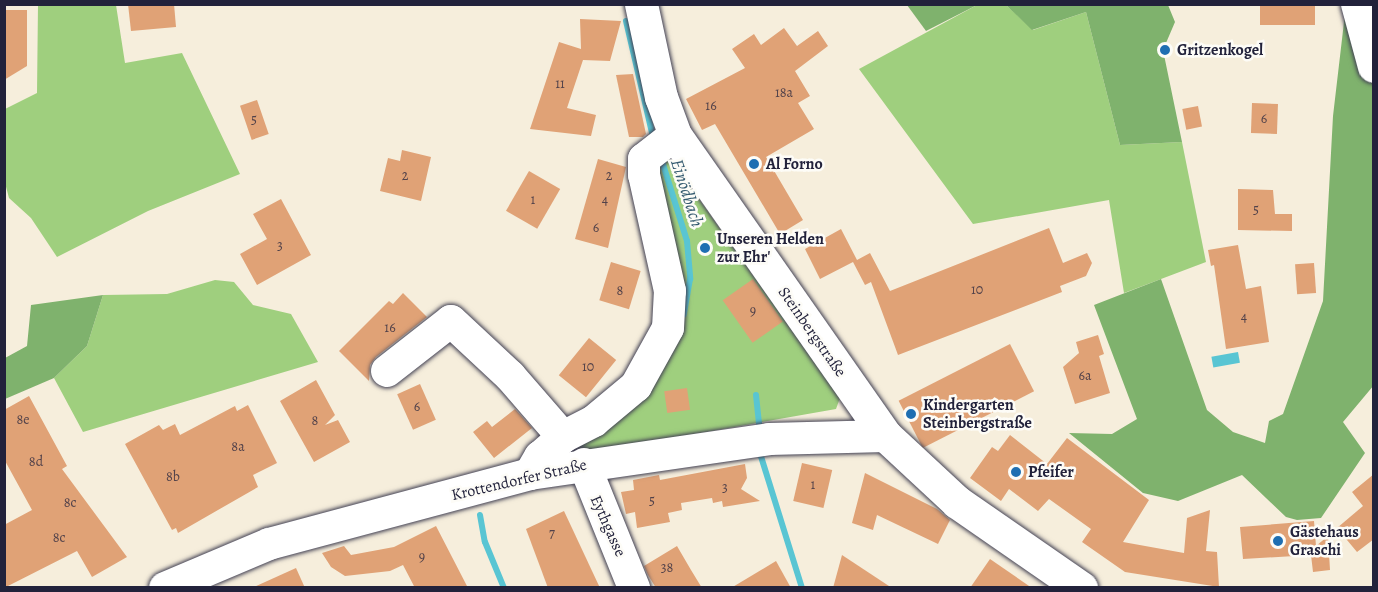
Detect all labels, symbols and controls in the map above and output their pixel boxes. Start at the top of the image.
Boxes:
place label: Gritzenkogel [1177,40,1263,60]
marker: Gritzenkogel [1158,43,1172,57]
house number: 11 [555,76,565,92]
house number: 18a [775,85,793,101]
house number: 16 [705,98,717,114]
house number: 6 [1261,111,1267,127]
house number: 5 [251,112,257,128]
place label: Al Forno [766,154,823,174]
water label: Einödbach [666,156,708,230]
marker: Al Forno [747,157,761,171]
house number: 2 [402,168,408,184]
house number: 2 [606,168,612,184]
house number: 1 [531,192,535,208]
house number: 4 [602,192,608,208]
house number: 5 [1253,202,1259,218]
house number: 6 [593,220,599,236]
place label: Unseren Helden zur Ehr' [717,229,824,267]
house number: 3 [277,238,283,254]
marker: Unseren Helden zur Ehr' [698,241,712,255]
house number: 10 [971,282,983,298]
house number: 8 [617,283,623,299]
street label: Steinbergstraße [774,283,850,381]
house number: 9 [750,303,756,319]
house number: 4 [1241,309,1247,325]
house number: 16 [384,320,396,336]
house number: 10 [582,359,594,375]
house number: 6a [1079,368,1091,384]
place label: Kindergarten Steinbergstraße [923,395,1032,433]
house number: 6 [414,399,420,415]
marker: Kindergarten Steinbergstraße [904,407,918,421]
house number: 8e [16,412,30,428]
house number: 8 [312,413,318,429]
house number: 8a [231,439,245,455]
house number: 8d [29,454,43,470]
street label: Krottendorfer Straße [449,455,589,505]
place label: Pfeifer [1028,462,1074,482]
marker: Pfeifer [1009,465,1023,479]
house number: 8b [166,469,180,485]
house number: 1 [811,477,815,493]
house number: 3 [722,480,728,496]
street label: Eythgasse [586,492,630,560]
house number: 5 [649,493,655,509]
house number: 8c [64,495,76,511]
place label: Gästehaus Graschi [1290,522,1359,560]
house number: 7 [549,526,555,542]
house number: 8c [53,530,65,546]
marker: Gästehaus Graschi [1271,534,1285,548]
house number: 9 [419,549,425,565]
house number: 38 [661,560,673,576]

